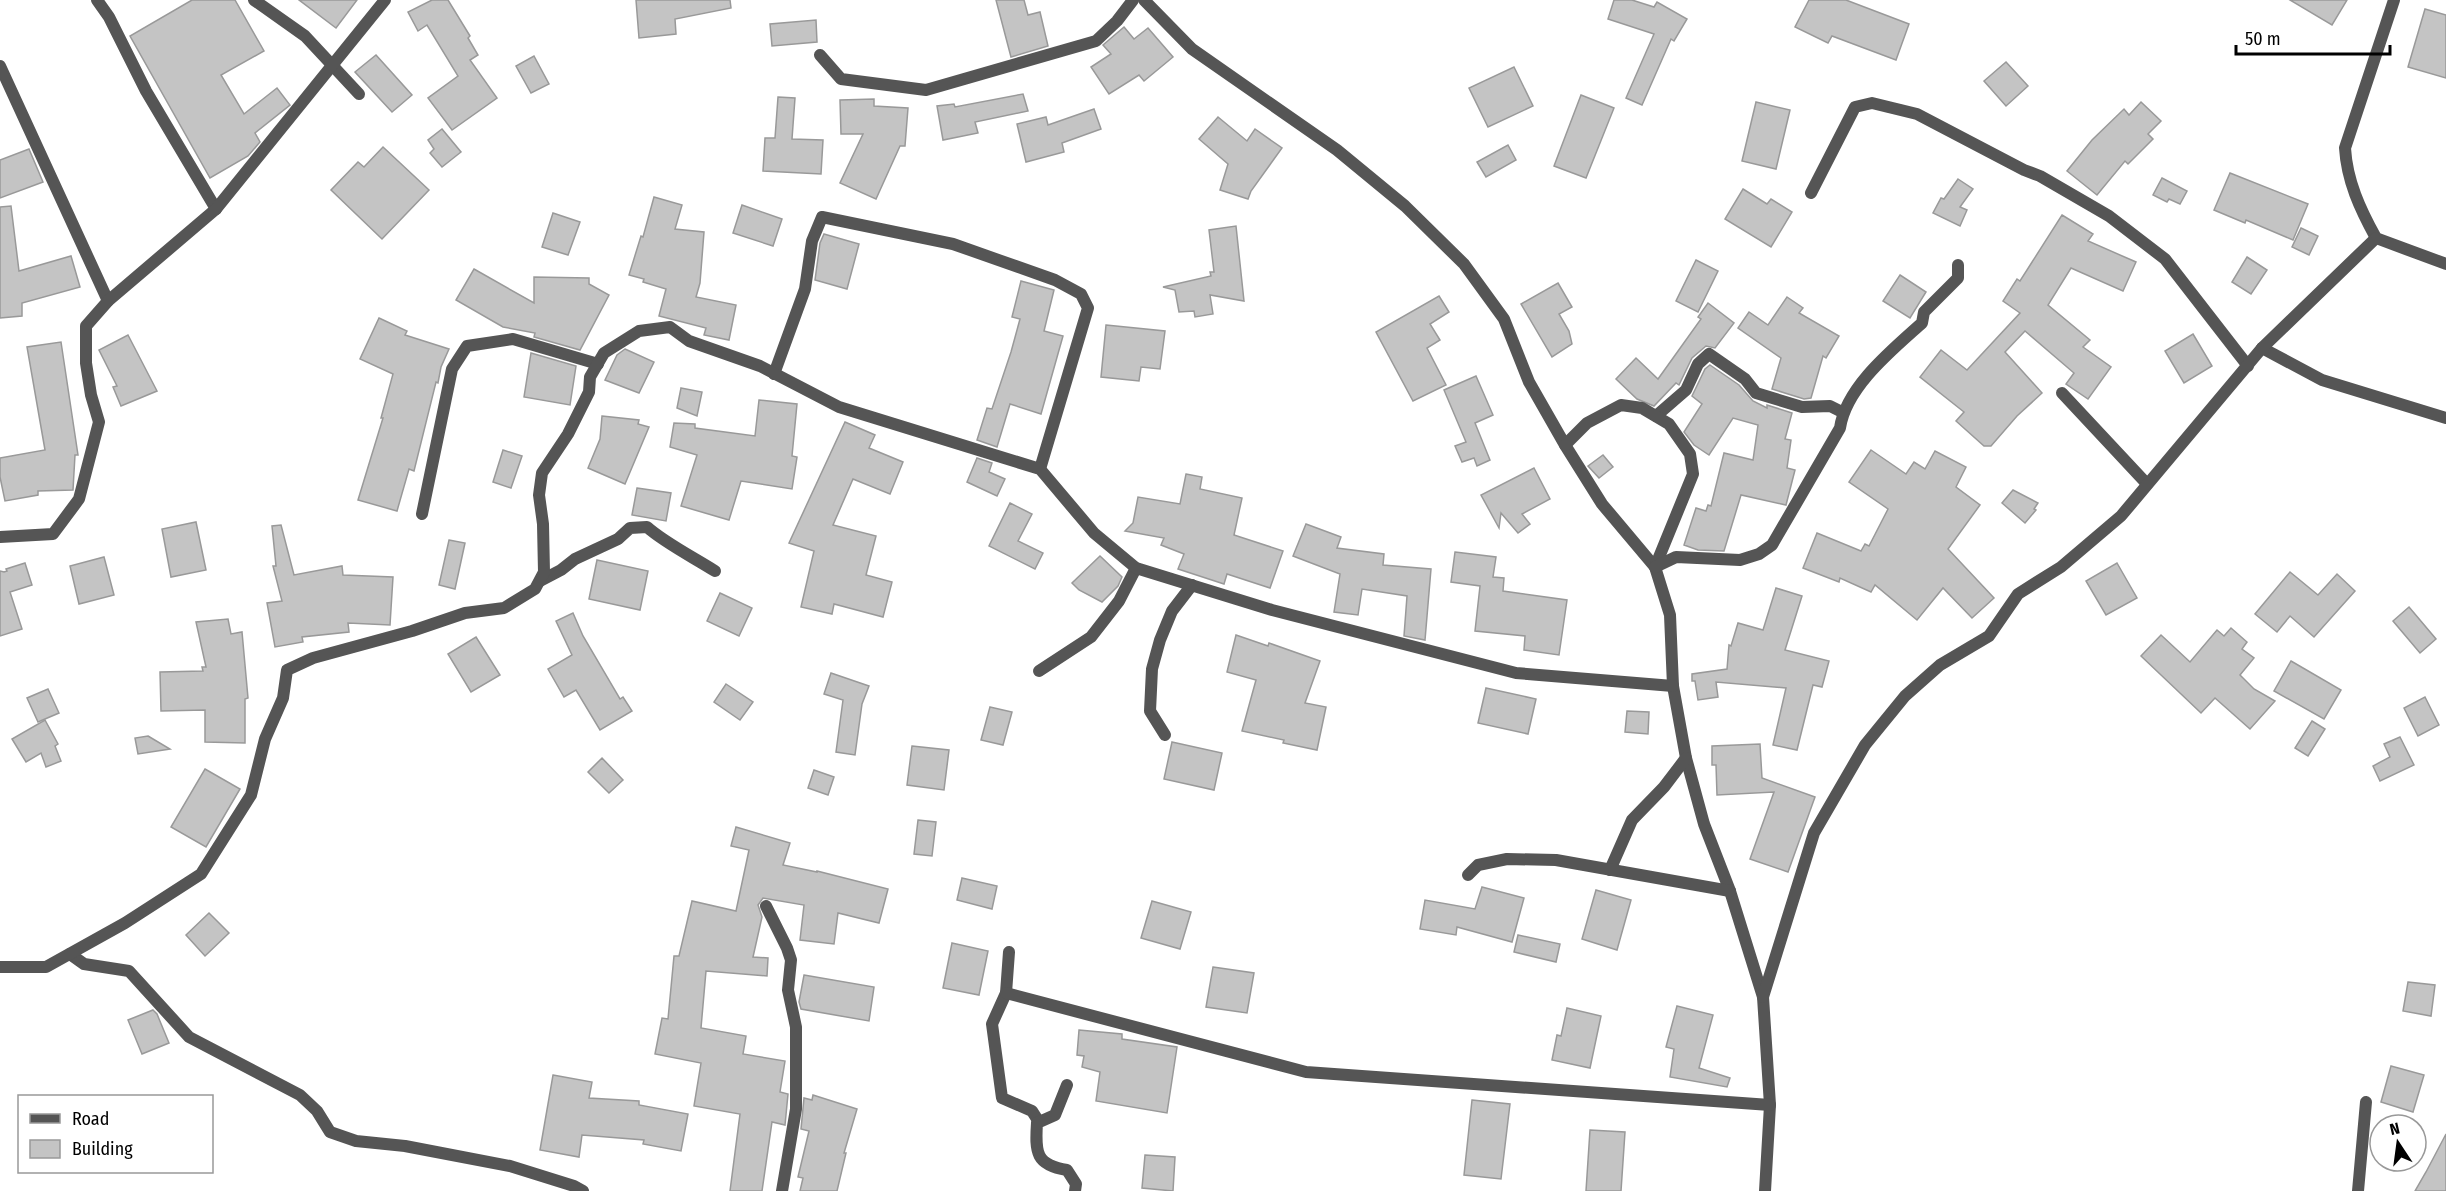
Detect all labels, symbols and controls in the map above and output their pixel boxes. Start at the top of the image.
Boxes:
scale bar [2236,18,2390,56]
text: 50 m [2245,28,2281,50]
legend [18,1095,213,1173]
text: Road [72,1108,109,1130]
north arrow [2368,1113,2428,1173]
text: N [2388,1119,2402,1139]
text: Building [72,1138,133,1160]

